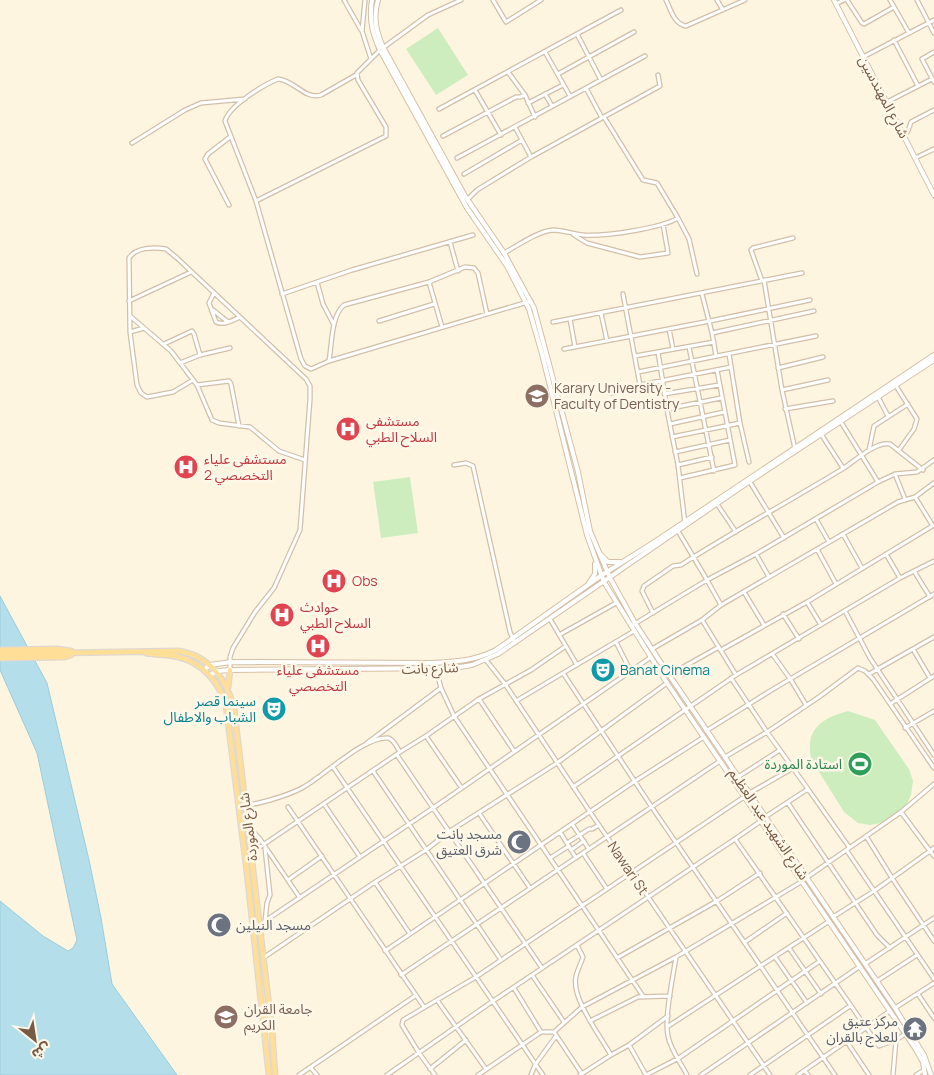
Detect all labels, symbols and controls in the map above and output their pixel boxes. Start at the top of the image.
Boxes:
street label: شارع المهندسين [853,52,914,142]
place label: Karary University - Faculty of Dentistry [554,378,680,413]
school or university icon: Karary University - Faculty of Dentistry [524,383,550,409]
place label: مستشفى السلاح الطبي [366,411,437,448]
hospital icon: مستشفى السلاح الطبي [335,416,361,442]
place label: مستشفى علياء التخصصي 2 [204,449,287,486]
hospital icon: مستشفى علياء التخصصي 2 [173,454,199,480]
hospital icon: Obs [321,568,347,594]
place label: Obs [352,571,378,590]
place label: حوادث السلاح الطبي [300,597,371,634]
hospital icon: حوادث السلاح الطبي [269,602,295,628]
hospital icon: مستشفى علياء التخصصي [305,633,331,659]
street label: شارع بانت [401,657,459,680]
theatre icon: Banat Cinema [590,657,616,683]
place label: مستشفى علياء التخصصي [277,660,359,697]
place label: Banat Cinema [620,660,710,679]
place label: سينما قصر الشباب والاطفال [164,691,256,726]
theatre icon: سينما قصر الشباب والاطفال [261,696,287,722]
sports icon: استادة الموردة [847,751,873,777]
place label: استادة الموردة [765,754,842,773]
street label: شارع الشهيد عبد العظيم [723,764,814,884]
street label: شارع الموردة [234,791,263,862]
place label: مسجد بانت شرق العتيق [436,824,502,860]
mosque icon: مسجد بانت شرق العتيق [506,829,532,855]
street label: Nawari St [604,837,653,898]
mosque icon: مسجد النيلين [206,912,232,938]
place label: مسجد النيلين [236,915,311,934]
place label: جامعة القران الكريم [244,999,313,1036]
school or university icon: جامعة القران الكريم [213,1004,239,1030]
place label: مركز عتيق للعلاج بالقران [826,1011,898,1048]
north arrow [10,1015,60,1065]
temple icon: مركز عتيق للعلاج بالقران [902,1016,928,1042]
text: ش [29,1039,55,1065]

